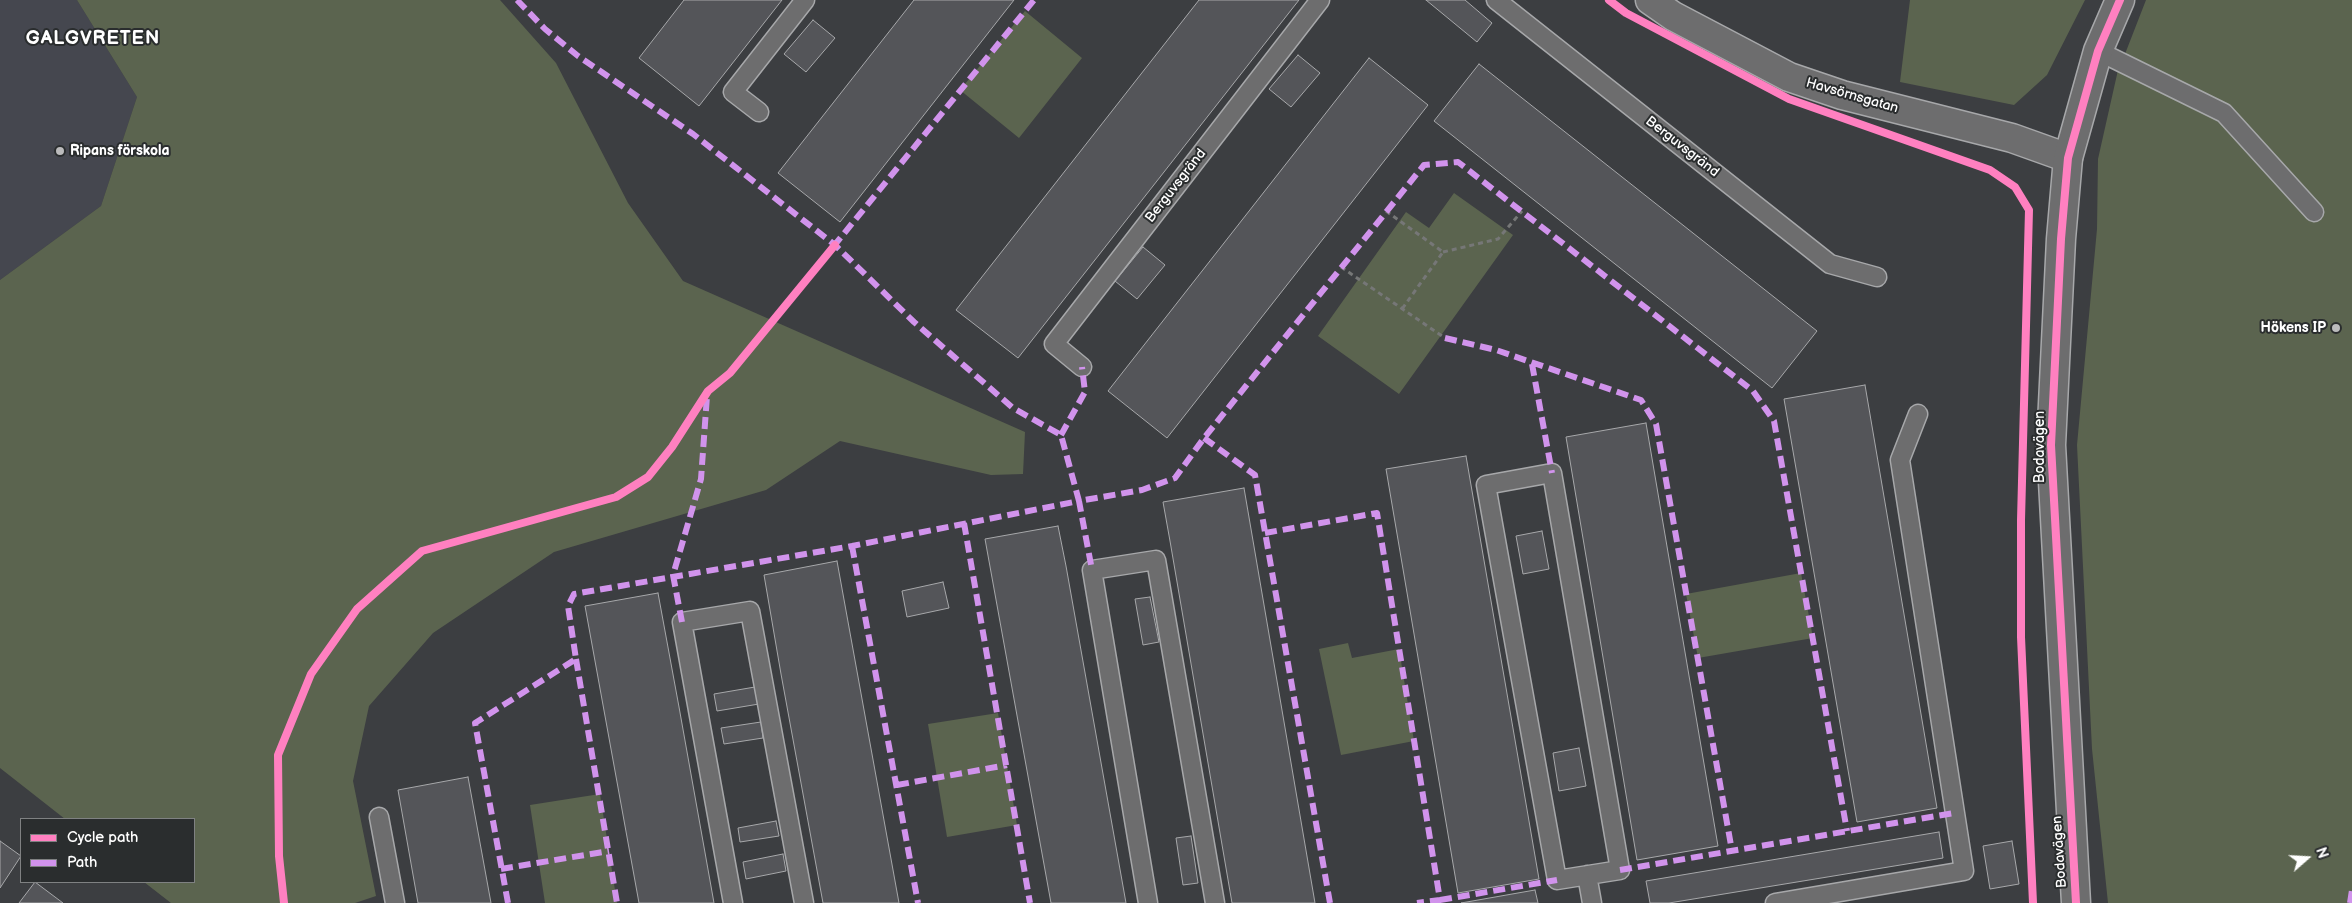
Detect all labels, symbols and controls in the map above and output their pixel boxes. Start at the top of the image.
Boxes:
district label: GALGVRETEN [25,28,161,50]
street label: Havsörnsgatan [1804,75,1900,117]
street label: Berguvsgränd [1642,113,1722,181]
place label: Ripans förskola [70,143,169,159]
marker: Ripans förskola [54,145,66,157]
street label: Berguvsgränd [1142,146,1210,226]
place label: Hökens IP [2261,320,2326,336]
marker: Hökens IP [2330,322,2342,334]
street label: Bodavägen [2032,411,2048,483]
street label: Bodavägen [2049,815,2071,889]
legend [20,818,195,883]
text: Cycle path [67,828,138,847]
north arrow [2282,833,2332,883]
text: N [2312,845,2331,861]
text: Path [67,853,97,872]

